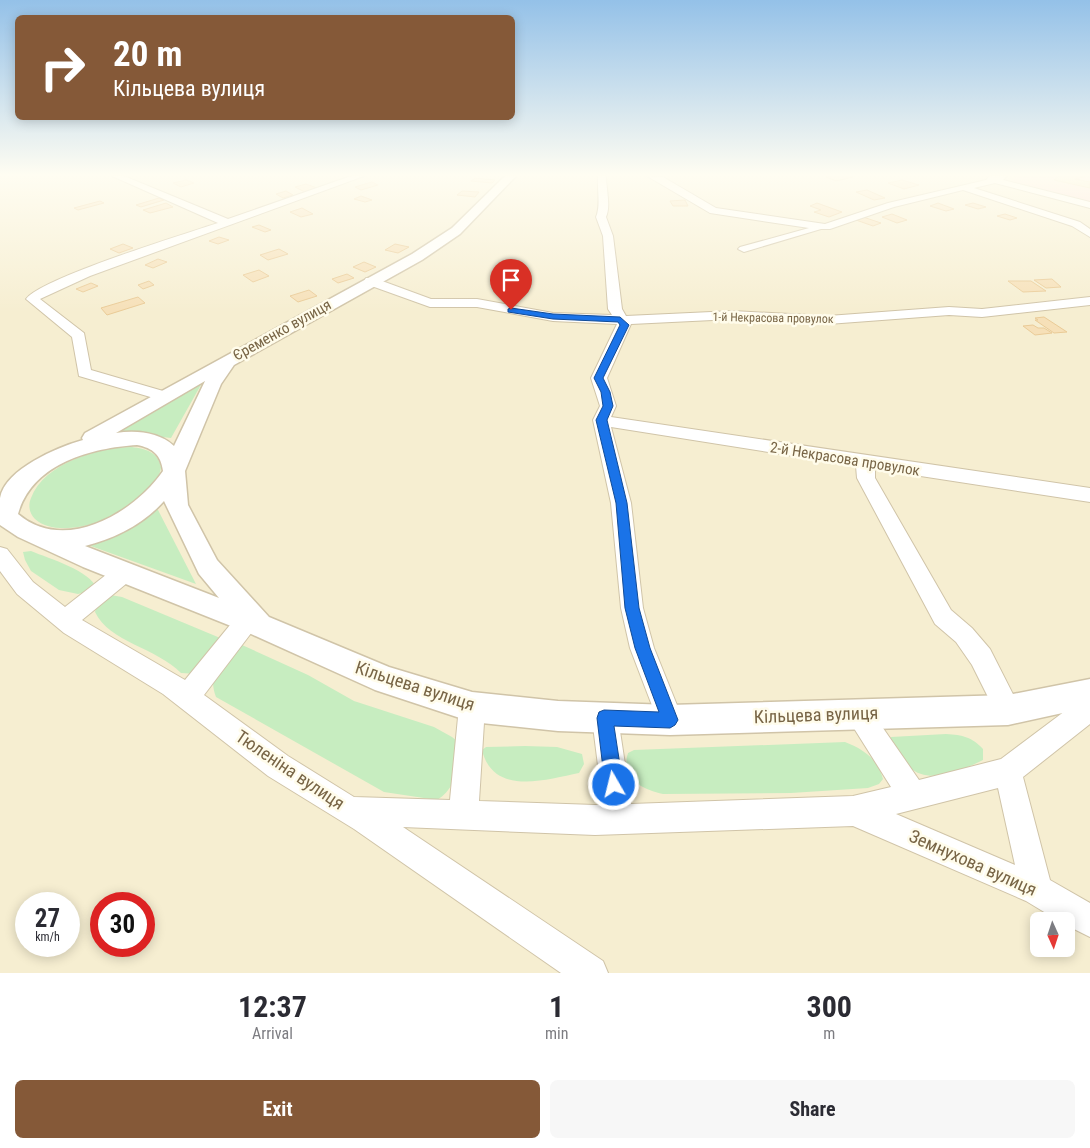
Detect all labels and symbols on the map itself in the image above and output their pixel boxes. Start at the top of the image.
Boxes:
pin [490,259,532,310]
street label: Єременко вулиця [230,296,334,364]
street label: 1-й Некрасова провулок [712,310,834,326]
street label: 2-й Некрасова провулок [769,438,921,480]
street label: Кільцева вулиця [353,656,478,715]
street label: Кільцева вулиця [753,702,879,727]
street label: Тюленіна вулиця [232,726,349,814]
position arrow [587,758,639,810]
street label: Земнухова вулиця [906,825,1040,900]
speed limit sign: 30 [90,892,155,957]
north arrow [1030,912,1075,958]

